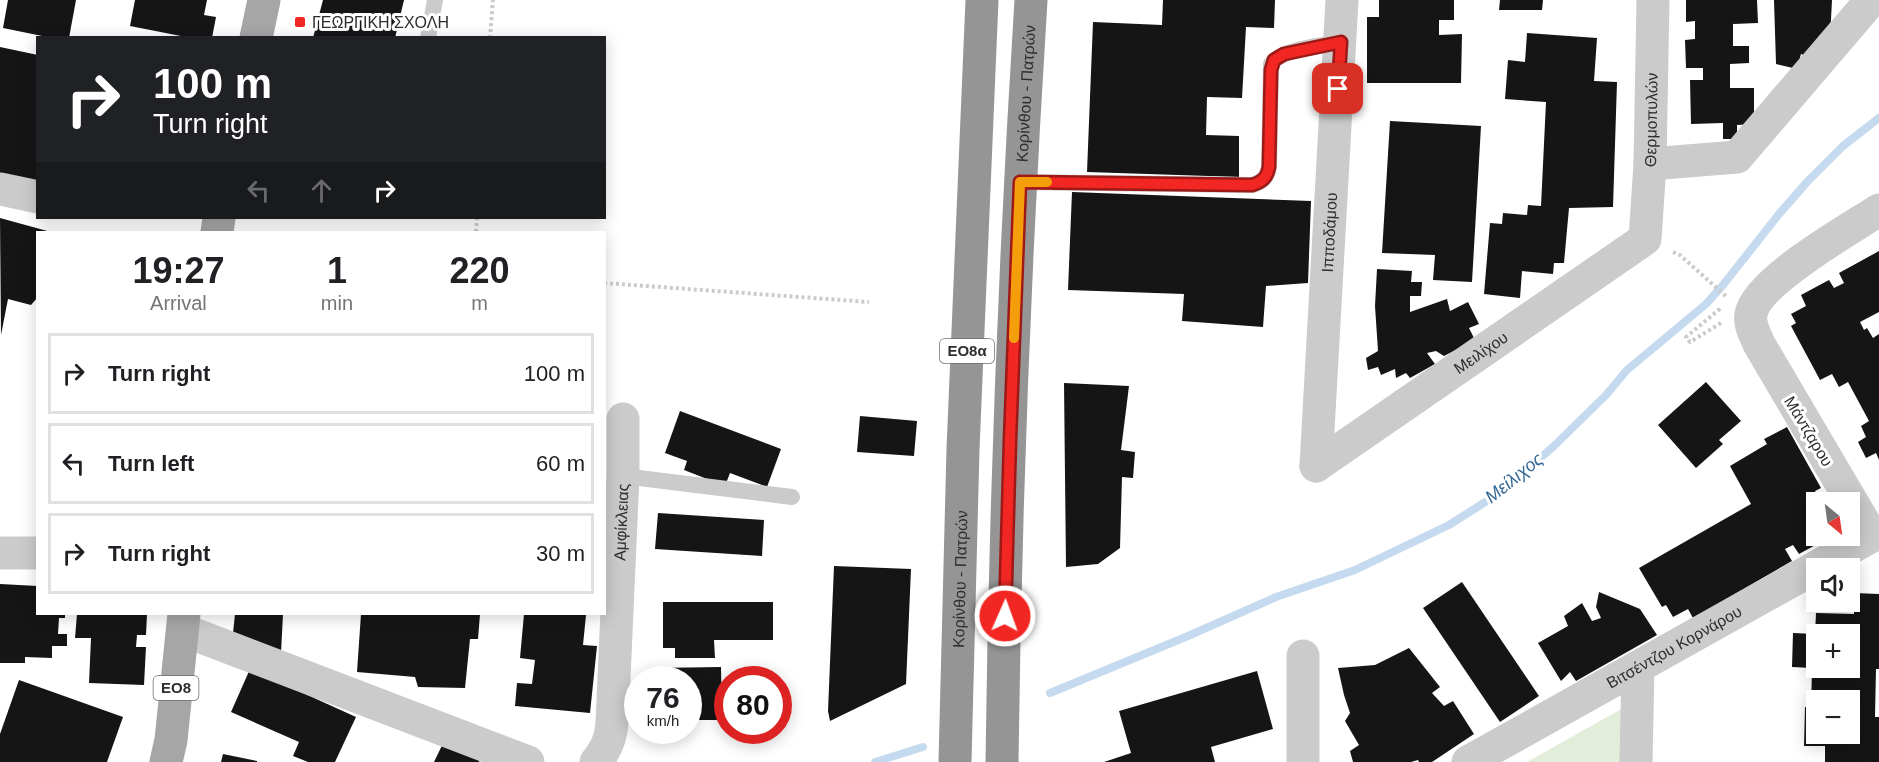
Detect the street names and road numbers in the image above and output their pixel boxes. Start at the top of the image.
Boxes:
street label: Κορίνθου - Πατρών [1014,24,1038,163]
street label: Θερμοπυλών [1642,72,1661,167]
street label: Ιπποδάμου [1319,192,1340,273]
street label: Μειλίχου [1451,328,1511,377]
road number: ΕΟ8α [940,339,994,363]
street label: Μάντζαρου [1780,393,1836,470]
street label: Αμφίκλειας [611,483,632,561]
street label: Κορίνθου - Πατρών [950,510,970,648]
street label: Βιτσέντζου Κορνάρου [1604,603,1745,692]
road number: ΕΟ8 [154,676,198,700]

